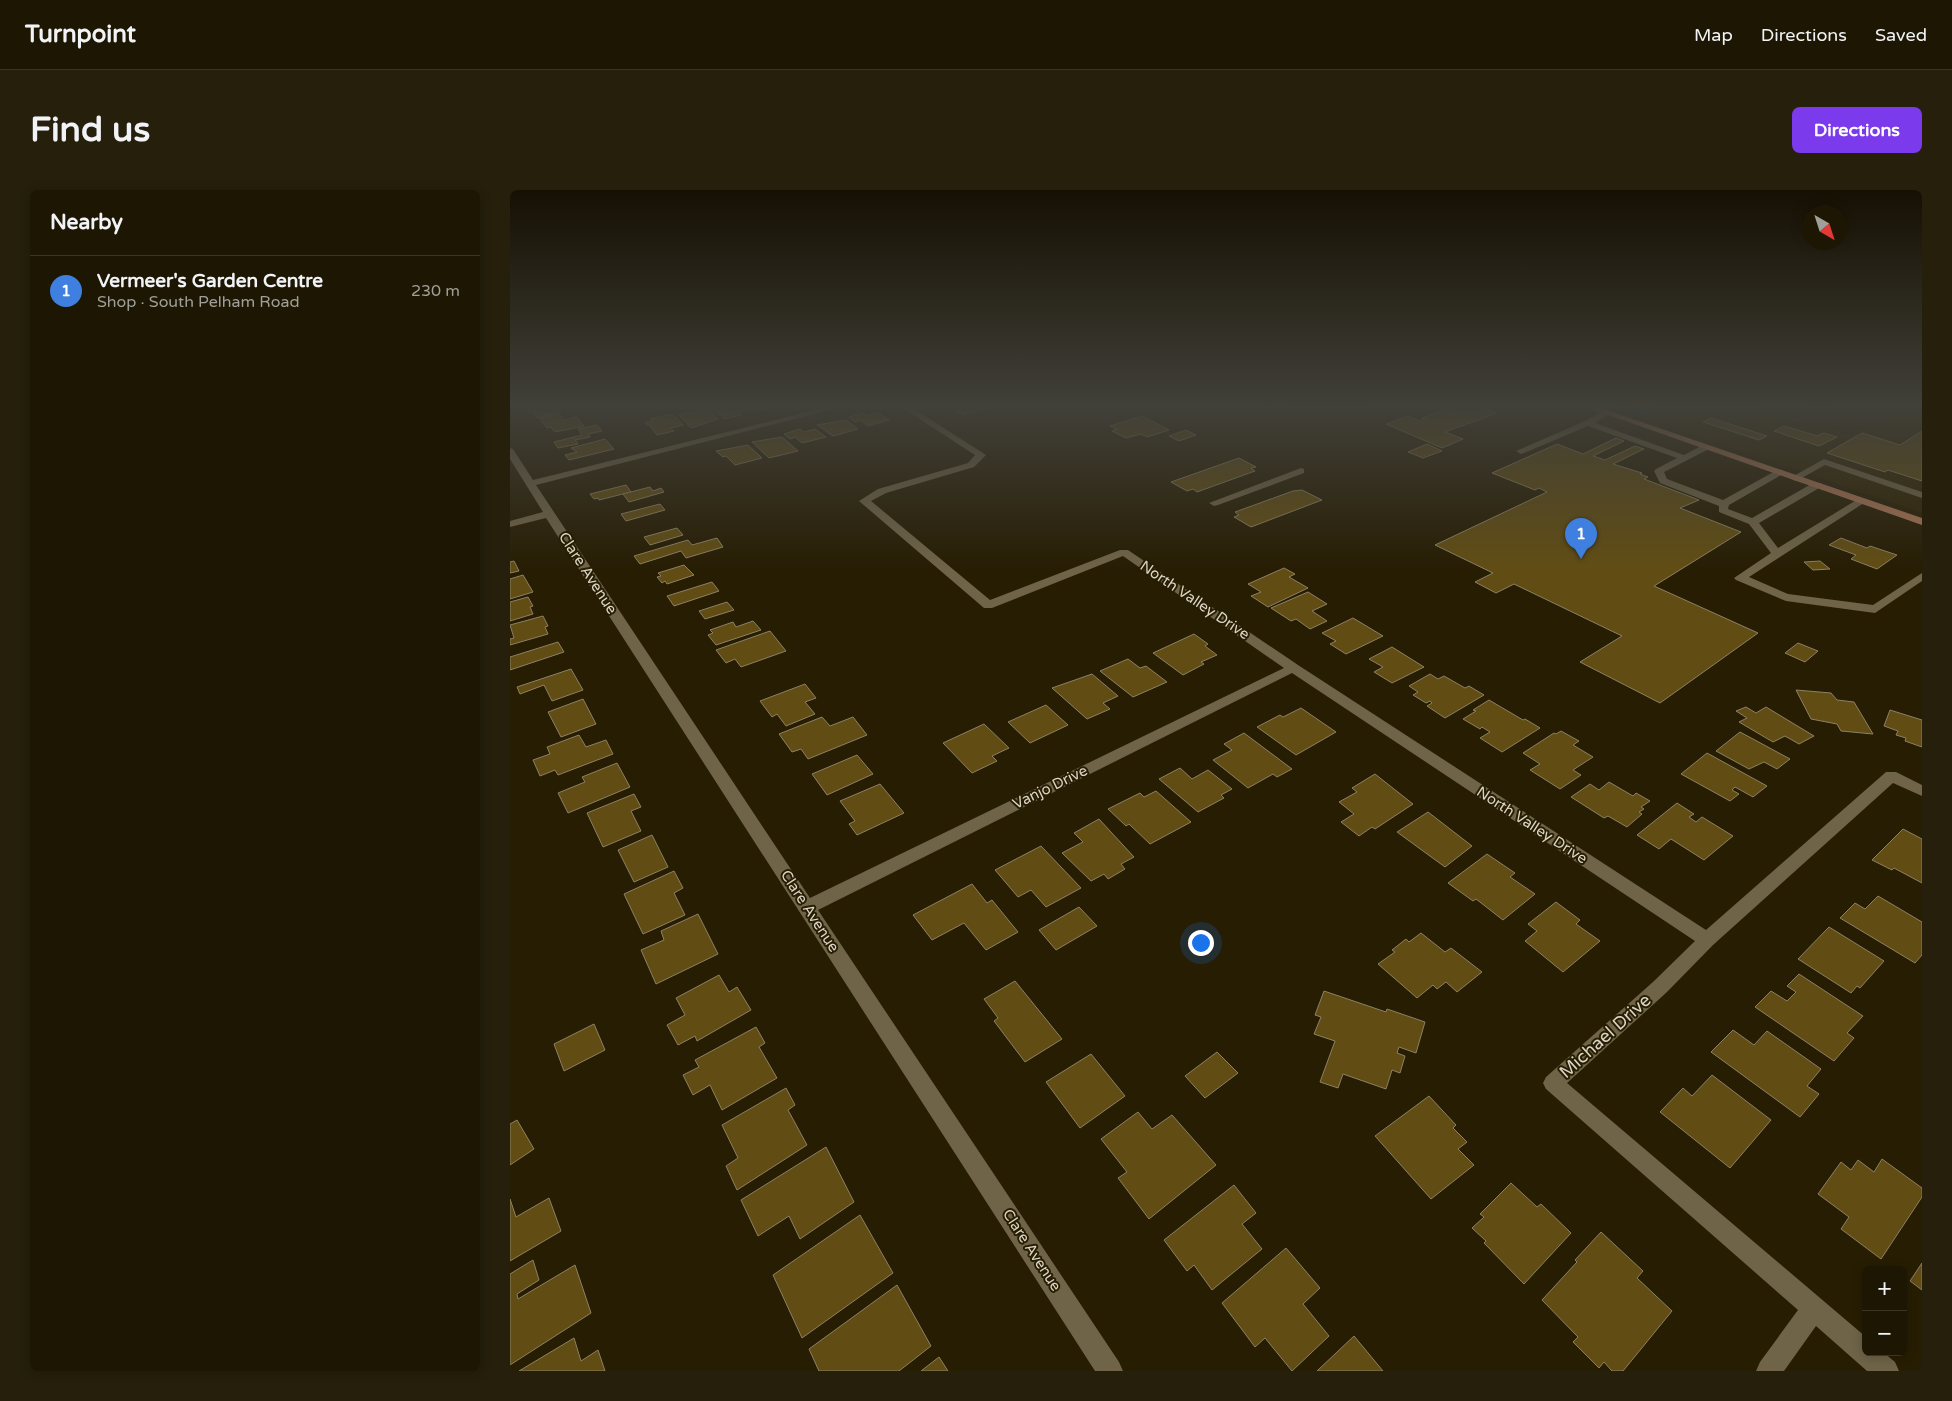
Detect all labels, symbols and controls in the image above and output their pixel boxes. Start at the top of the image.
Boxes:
text: Turnpoint [25,20,136,49]
text: Map [1694,24,1733,46]
text: Directions [1761,24,1847,46]
text: Saved [1875,24,1927,46]
button: Directions [1792,107,1922,153]
text: Find us [30,109,150,151]
north arrow [1802,205,1847,250]
text: Nearby [50,210,123,235]
text: Vermeer's Garden Centre [97,270,323,292]
text: 1 [61,281,71,301]
text: 230 m [411,281,460,301]
text: Shop · South Pelham Road [97,292,299,312]
pin: 1 [1565,518,1597,559]
street label: Clare Avenue [555,529,621,617]
street label: North Valley Drive [1137,557,1253,643]
street label: Vanjo Drive [1010,761,1090,813]
street label: North Valley Drive [1473,783,1591,867]
street label: Clare Avenue [777,867,843,955]
your location [1188,930,1214,956]
street label: Michael Drive [1555,989,1655,1083]
street label: Clare Avenue [999,1206,1065,1294]
map controls [1862,1266,1907,1356]
button: + [1862,1266,1907,1311]
button: − [1862,1311,1907,1356]

